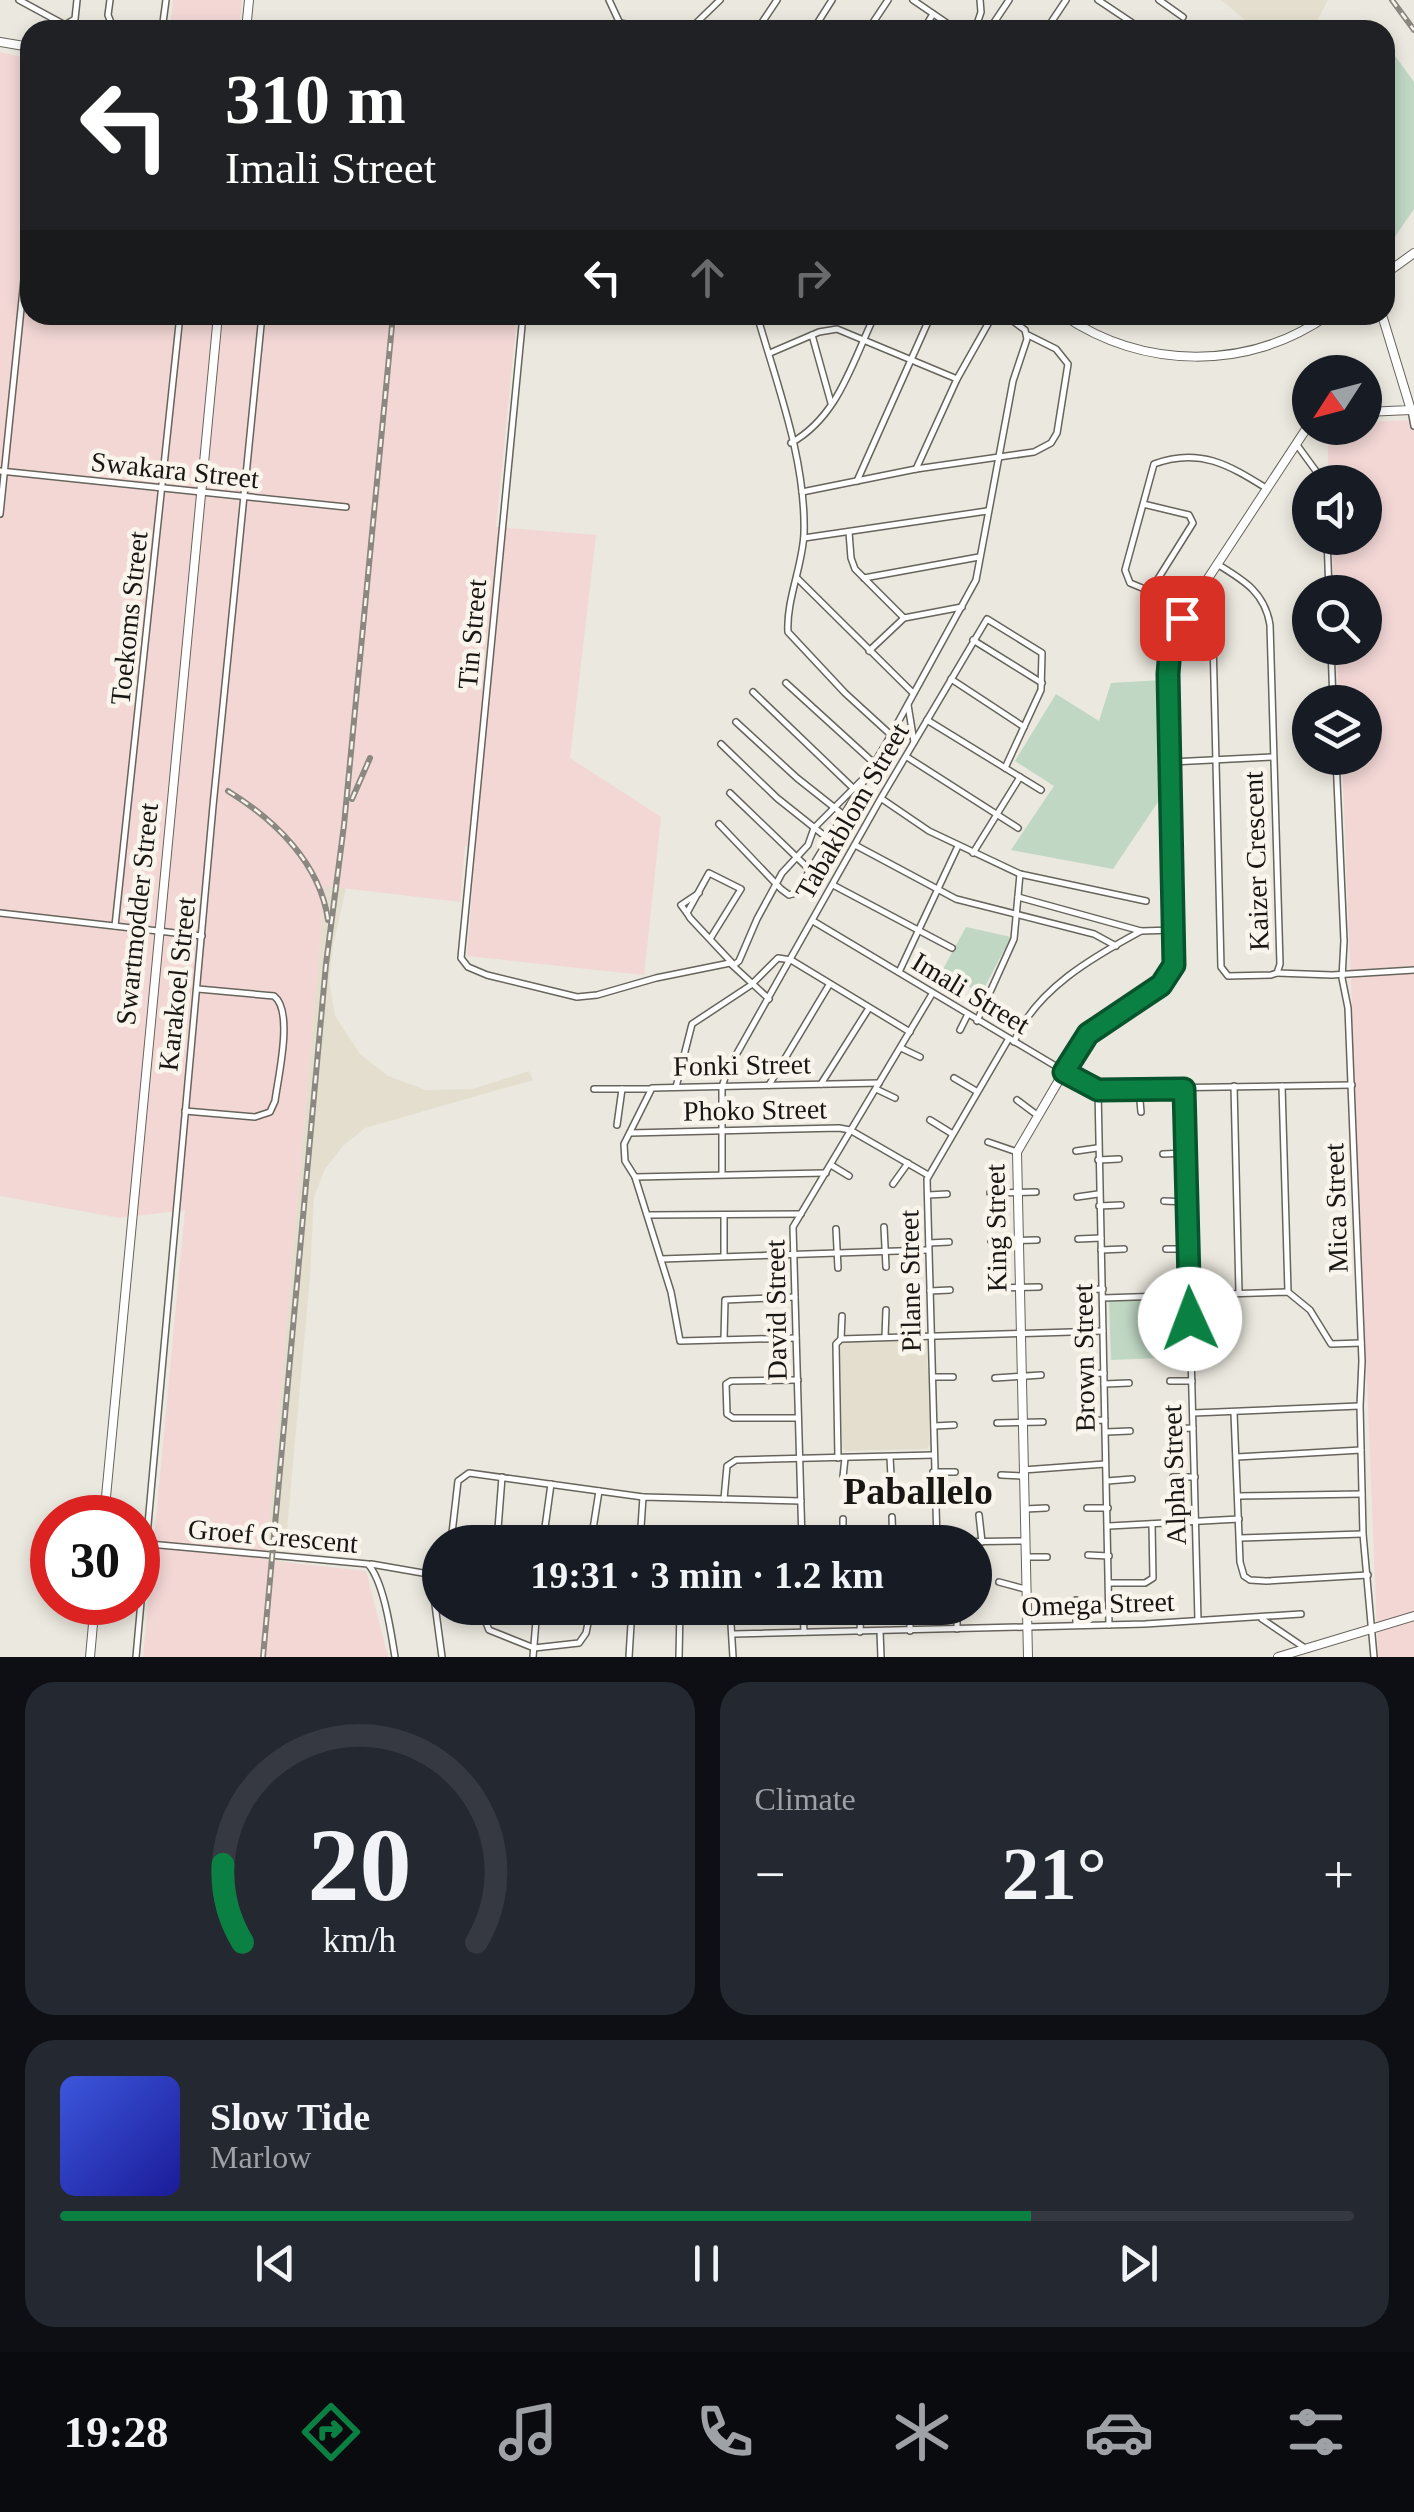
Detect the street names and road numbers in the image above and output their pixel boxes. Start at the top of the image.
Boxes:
street label: Swakara Street [89,446,261,494]
street label: Toekoms Street [104,529,154,706]
street label: Tin Street [452,578,492,690]
street label: Tabakblom Street [789,717,915,904]
street label: Kaizer Crescent [1237,771,1275,951]
street label: Swartmodder Street [110,801,164,1027]
street label: Karakoel Street [152,895,202,1073]
street label: Imali Street [907,946,1035,1040]
street label: Fonki Street [673,1048,811,1082]
street label: Phoko Street [683,1093,827,1127]
street label: Mica Street [1318,1142,1354,1273]
street label: King Street [979,1163,1013,1292]
street label: Pilane Street [893,1209,927,1352]
street label: David Street [759,1239,793,1381]
street label: Brown Street [1067,1283,1101,1433]
street label: Alpha Street [1156,1404,1192,1546]
street label: Groef Crescent [187,1513,359,1559]
street label: Omega Street [1021,1586,1175,1622]

